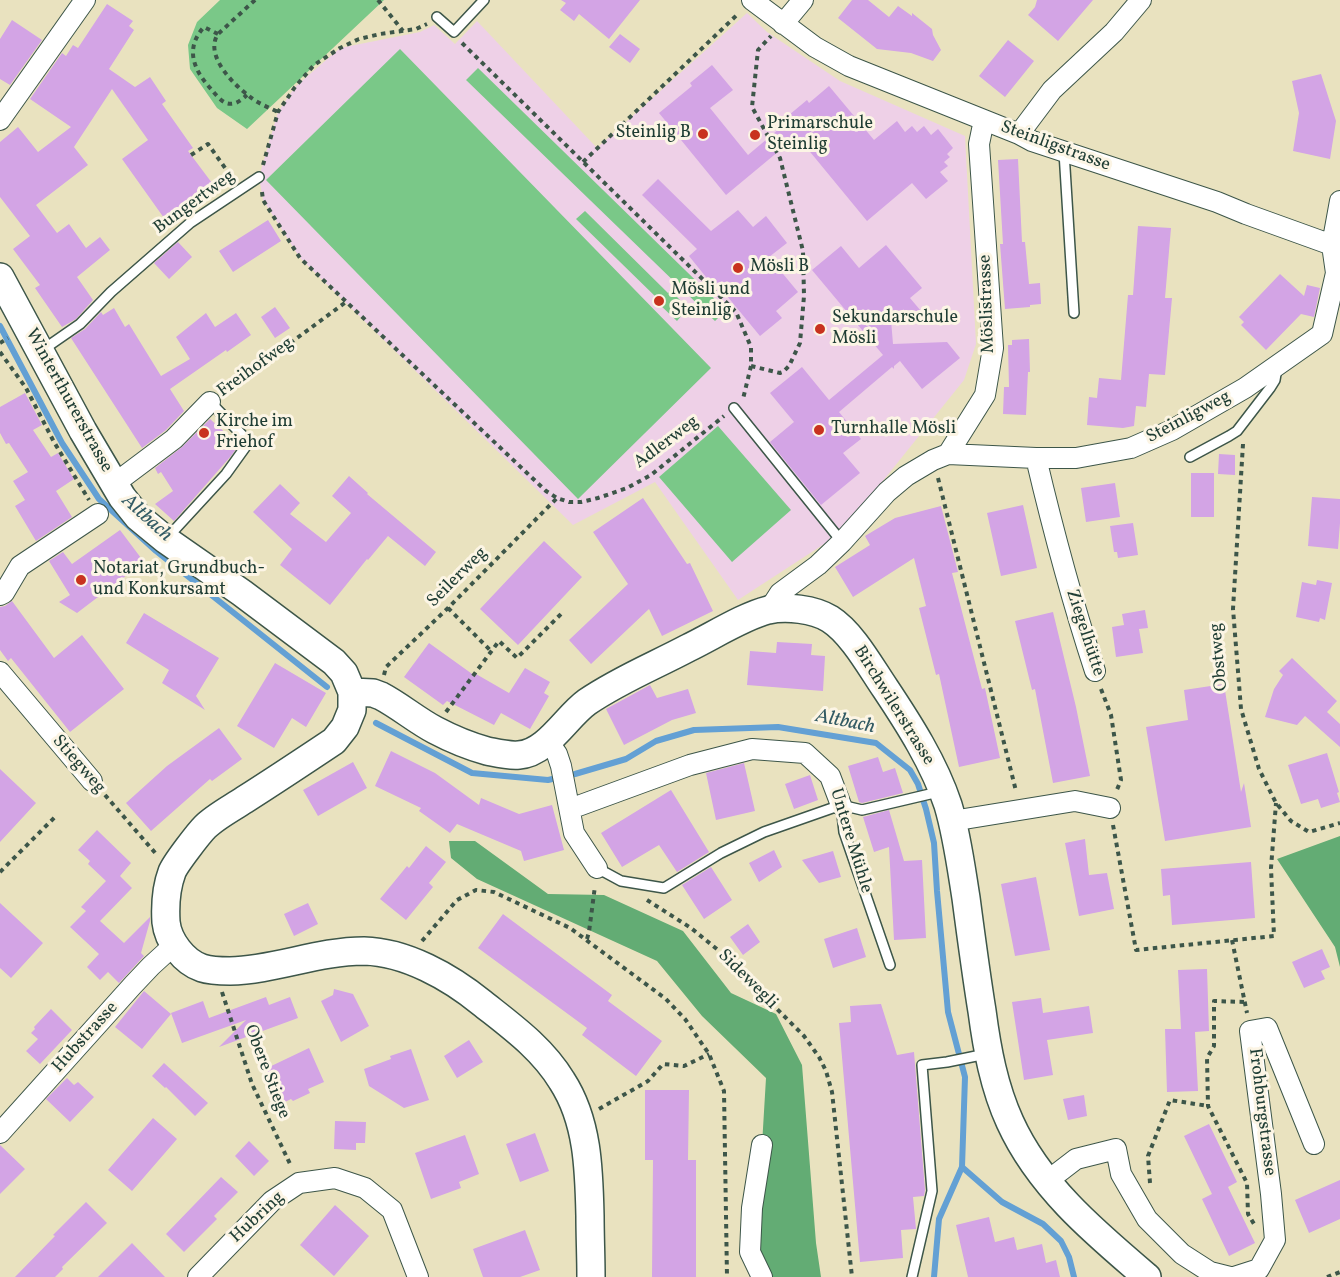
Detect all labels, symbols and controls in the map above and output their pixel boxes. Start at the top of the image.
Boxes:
place label: Primarschule Steinlig [767,114,873,156]
street label: Steinligstrasse [997,117,1113,177]
place label: Steinlig B [615,123,691,145]
marker: Steinlig B [696,127,710,141]
marker: Primarschule Steinlig [748,128,762,142]
street label: Bungertweg [150,166,240,240]
street label: Möslistrasse [975,254,1001,354]
place label: Mösli B [750,257,809,279]
marker: Mösli B [731,261,745,275]
place label: Mösli und Steinlig [671,280,750,322]
marker: Mösli und Steinlig [652,294,666,308]
place label: Sekundarschule Mösli [832,308,958,350]
marker: Sekundarschule Mösli [813,322,827,336]
street label: Winterthurerstrasse [19,325,117,477]
street label: Freihofweg [214,333,298,403]
street label: Steinligweg [1143,387,1235,449]
place label: Kirche im Friehof [216,412,293,454]
street label: Adlerweg [630,412,704,474]
place label: Turnhalle Mösli [831,419,956,441]
marker: Turnhalle Mösli [812,423,826,437]
marker: Kirche im Friehof [197,426,211,440]
water label: Altbach [116,490,176,548]
street label: Seilerweg [423,543,493,613]
place label: Notariat, Grundbuch- und Konkursamt [93,559,265,602]
marker: Notariat, Grundbuch- und Konkursamt [74,573,88,587]
street label: Ziegelhütte [1060,587,1108,679]
street label: Obstweg [1206,622,1234,692]
street label: Birchwilerstrasse [848,642,938,770]
water label: Altbach [813,705,877,741]
street label: Stiegweg [47,731,109,799]
street label: Untere Mühle [824,786,876,896]
street label: Sidewegli [712,945,782,1015]
street label: Hubstrasse [49,998,123,1078]
street label: Obere Stiege [238,1022,294,1122]
street label: Frohburgstrasse [1242,1047,1280,1177]
street label: Hubring [226,1187,290,1249]

